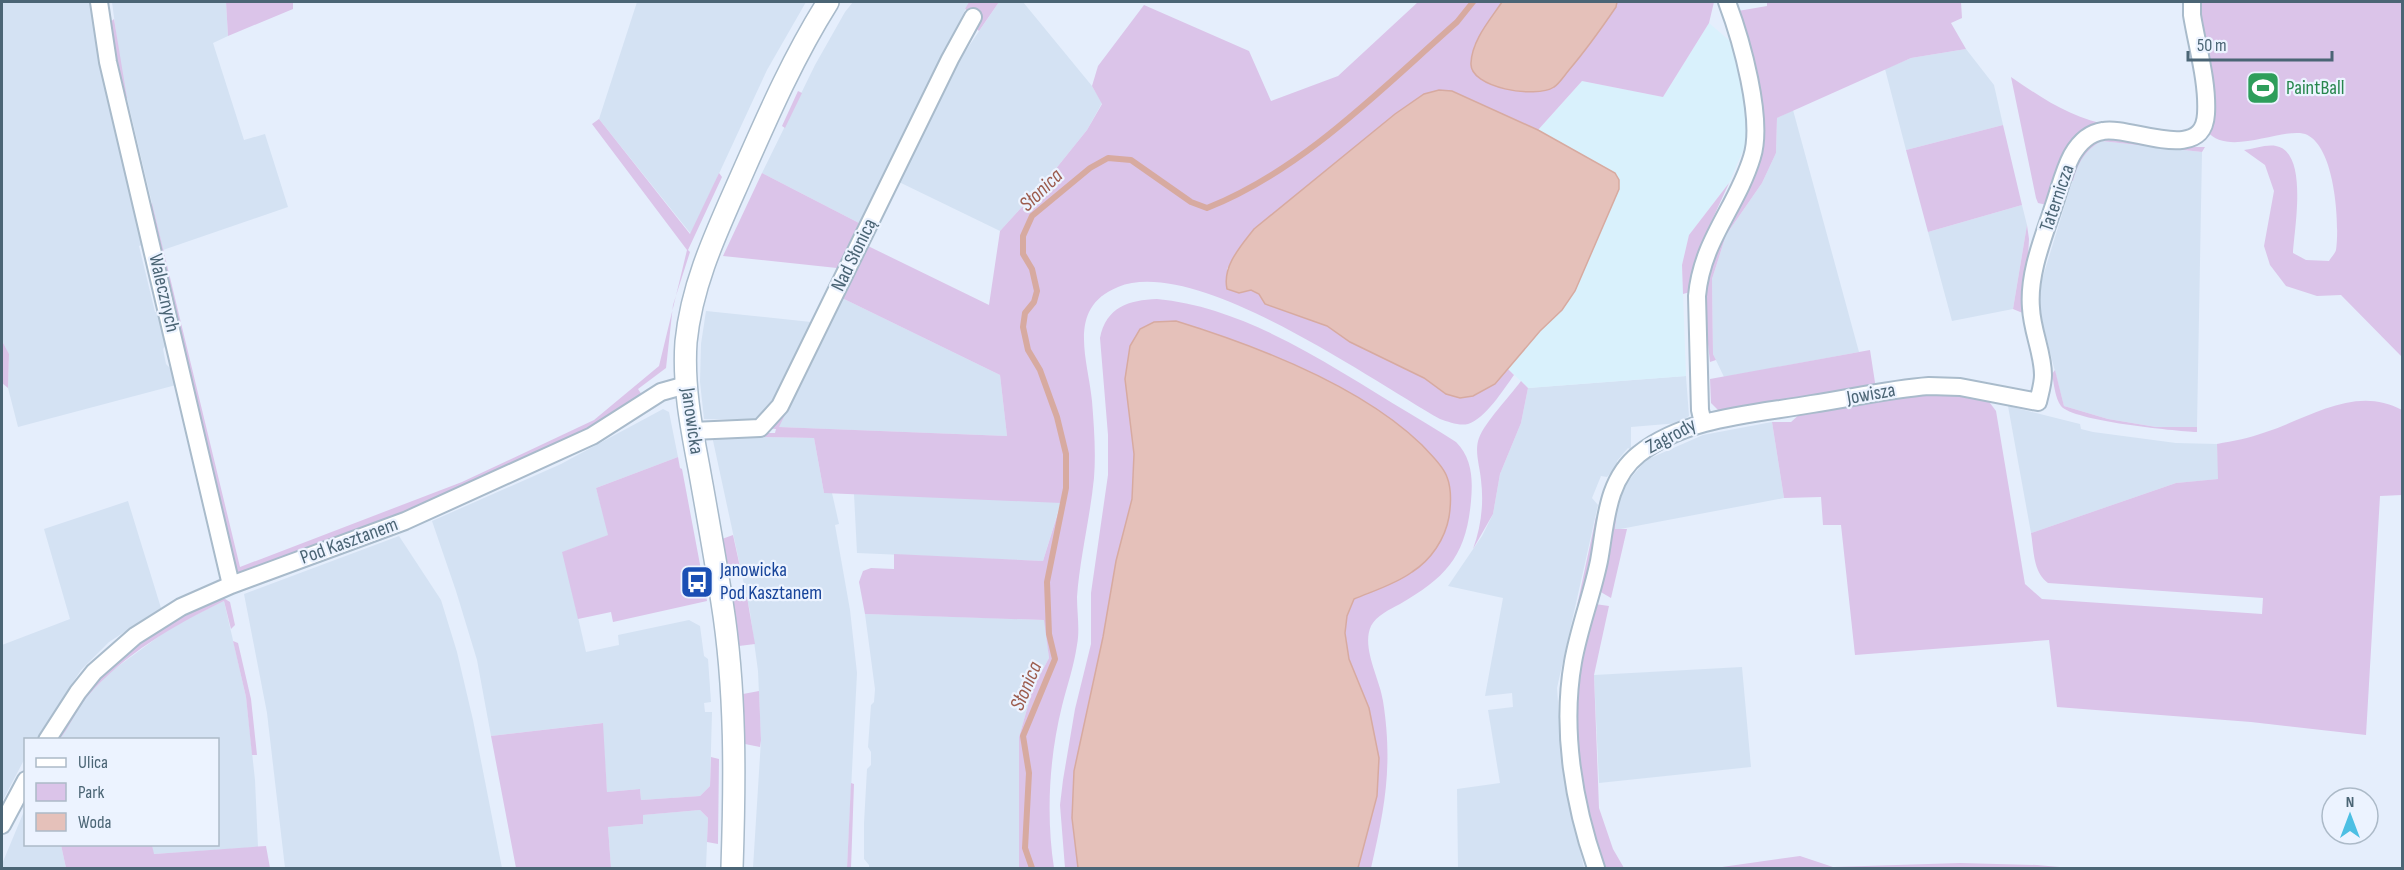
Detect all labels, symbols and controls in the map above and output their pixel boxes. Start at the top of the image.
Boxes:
scale bar [2188,24,2332,62]
text: 50 m [2197,35,2227,56]
sports icon: PaintBall [2245,70,2281,106]
place label: PaintBall [2286,76,2345,100]
street label: Taternicza [2034,161,2080,235]
water label: Słonica [1014,163,1068,217]
street label: Nad Słonicą [826,215,882,295]
street label: Walecznych [143,252,185,334]
street label: Jowisza [1844,378,1897,410]
street label: Janowicka [675,385,709,456]
street label: Zagrody [1642,413,1701,459]
street label: Pod Kasztanem [297,512,401,570]
place label: Janowicka Pod Kasztanem [719,558,822,605]
bus stop icon: Janowicka Pod Kasztanem [679,564,715,600]
water label: Słonica [1005,657,1048,714]
legend [24,738,219,846]
text: Ulica [78,752,108,773]
text: Park [78,782,104,803]
north arrow [2320,786,2380,846]
text: N [2346,793,2354,812]
text: Woda [78,812,111,833]

